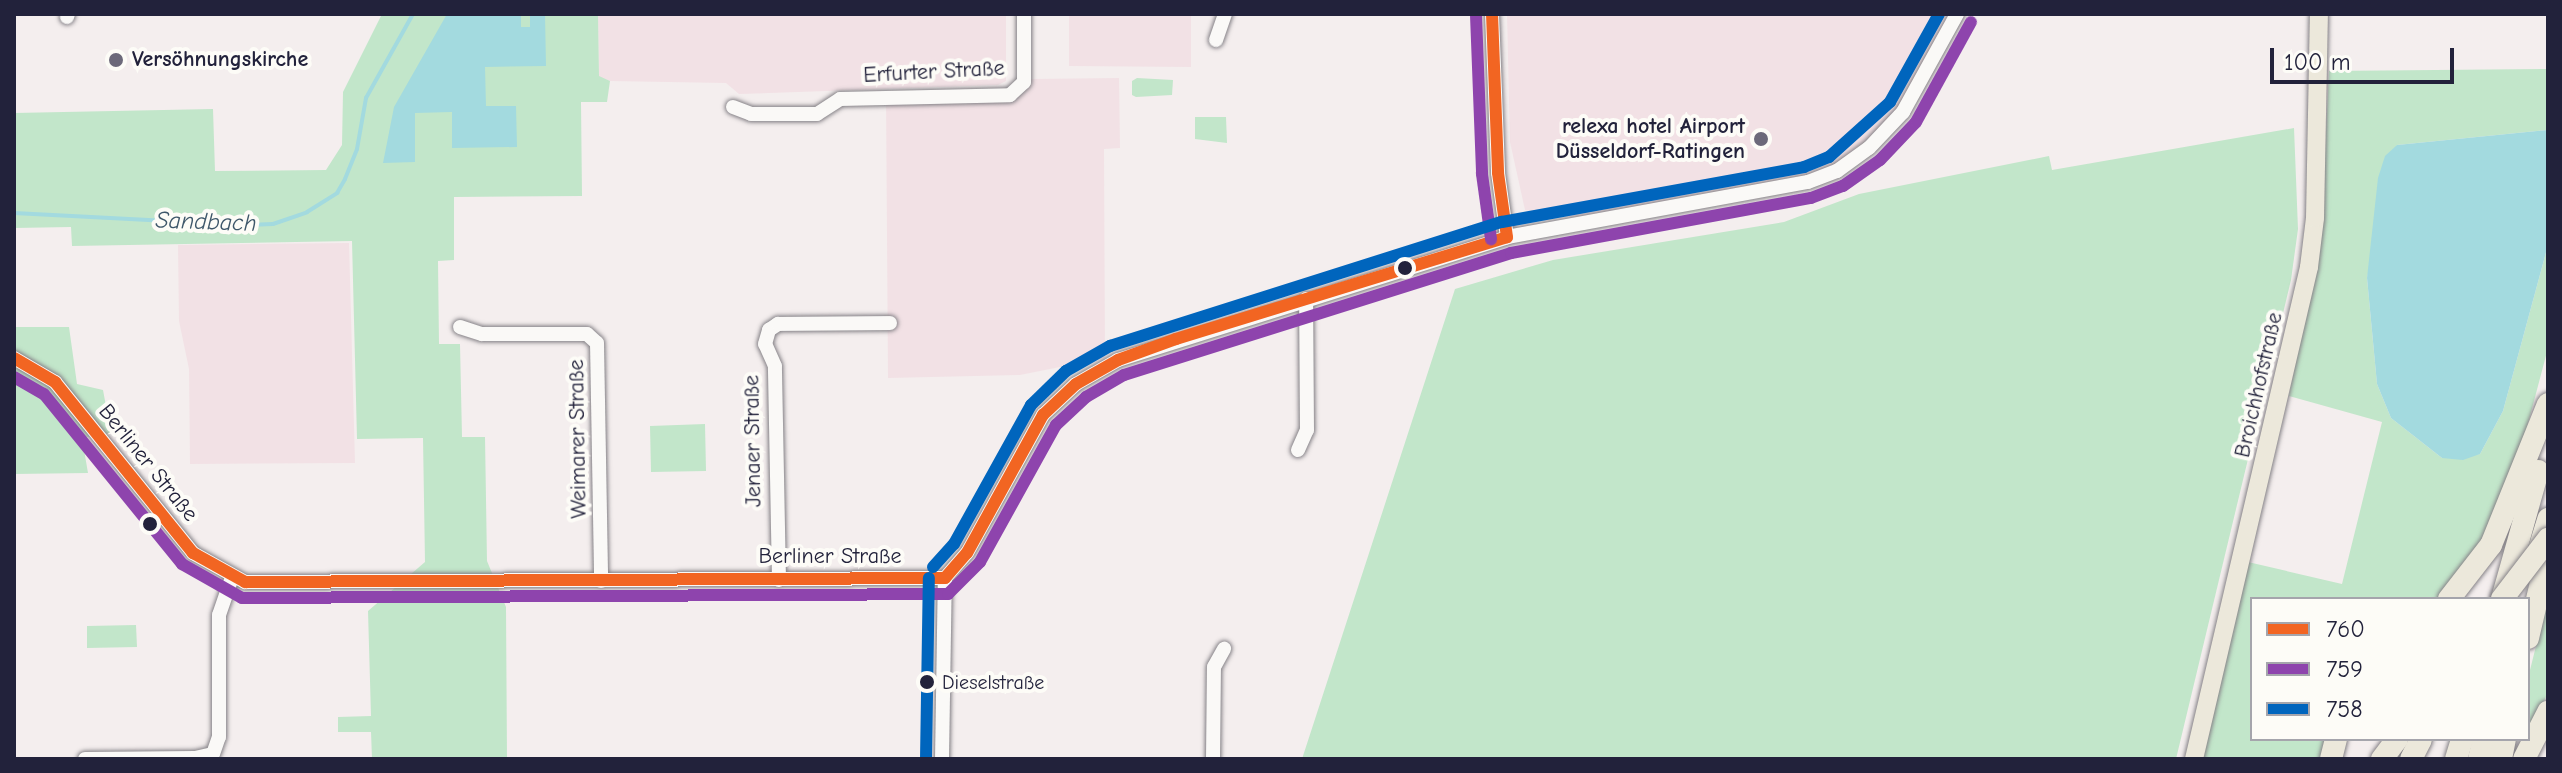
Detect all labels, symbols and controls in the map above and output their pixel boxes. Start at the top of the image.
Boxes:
scale bar [2274,32,2458,82]
place label: Versöhnungskirche [132,47,308,73]
text: 100 m [2284,48,2351,76]
marker: Versöhnungskirche [107,51,125,69]
street label: Erfurter Straße [863,55,1005,89]
place label: relexa hotel Airport Düsseldorf-Ratingen [1556,113,1745,164]
marker: relexa hotel Airport Düsseldorf-Ratingen [1752,130,1770,148]
water label: Sandbach [155,206,257,238]
unlabelled marker [1397,260,1413,276]
street label: Broichhofstraße [2229,310,2289,460]
street label: Weimarer Straße [563,359,593,519]
street label: Jenaer Straße [739,375,767,507]
street label: Berliner Straße [93,399,203,527]
unlabelled marker [142,516,158,532]
street label: Berliner Straße [758,544,902,570]
legend [2250,597,2530,741]
text: 760 [2326,615,2365,643]
text: 759 [2326,655,2363,683]
place label: Dieselstraße [942,670,1044,694]
marker: Dieselstraße [919,674,935,690]
text: 758 [2326,695,2363,723]

